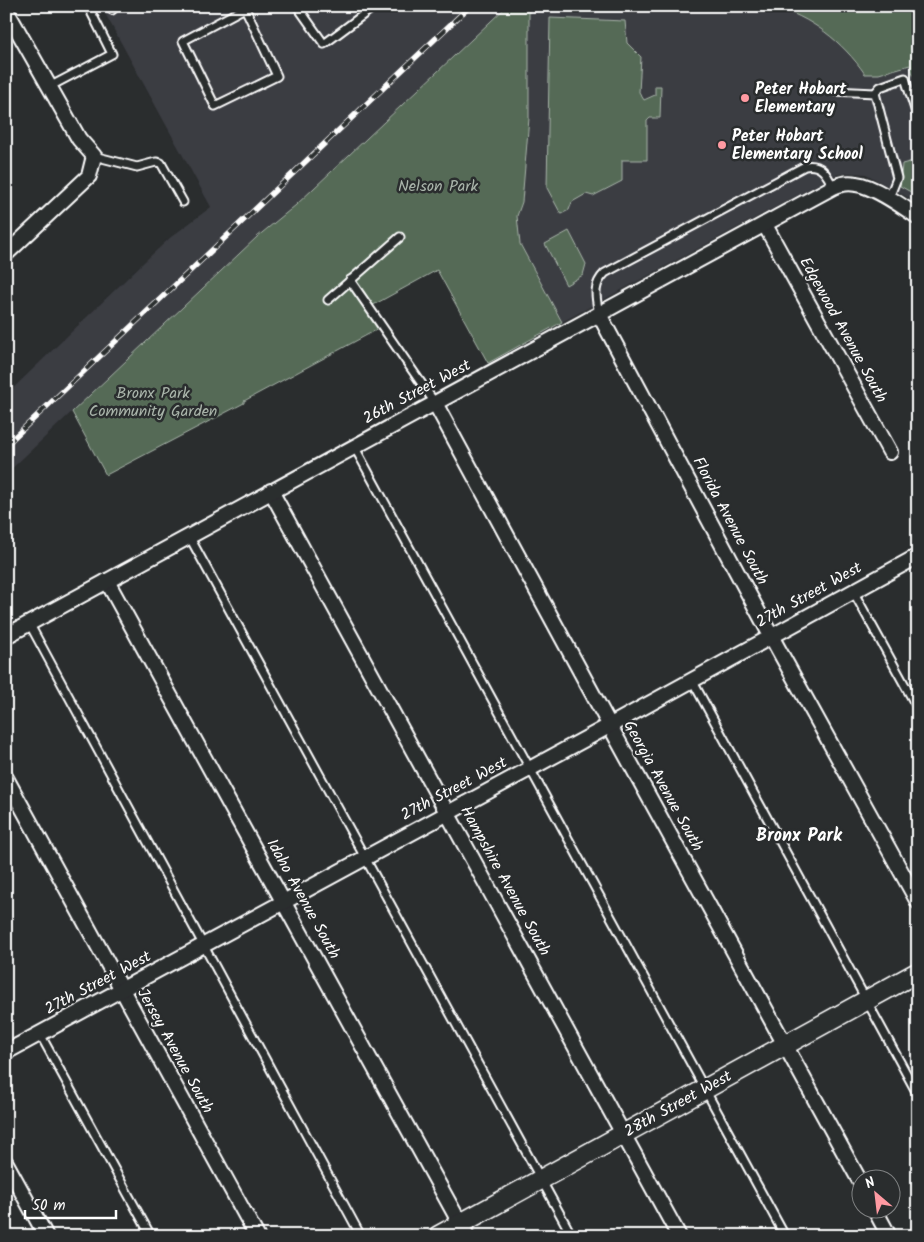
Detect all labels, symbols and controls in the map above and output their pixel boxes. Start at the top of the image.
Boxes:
place label: Peter Hobart Elementary [755,77,847,120]
marker: Peter Hobart Elementary [739,92,751,104]
place label: Peter Hobart Elementary School [732,124,864,167]
marker: Peter Hobart Elementary School [716,139,728,151]
park label: Nelson Park [398,174,478,199]
street label: Edgewood Avenue South [792,252,894,408]
street label: 26th Street West [359,353,476,431]
park label: Bronx Park Community Garden [89,381,217,424]
street label: Florida Avenue South [686,452,774,590]
street label: 27th Street West [752,555,867,634]
street label: Georgia Avenue South [617,716,709,856]
street label: 27th Street West [396,750,512,828]
street label: Hampshire Avenue South [453,801,557,961]
district label: Bronx Park [756,822,843,851]
street label: Idaho Avenue South [259,834,347,964]
street label: 27th Street West [40,944,156,1022]
street label: Jersey Avenue South [130,984,220,1118]
street label: 28th Street West [620,1064,737,1144]
north arrow [852,1170,902,1220]
text: N [861,1172,880,1195]
scale bar [25,1187,116,1219]
text: 50 m [32,1194,66,1218]

